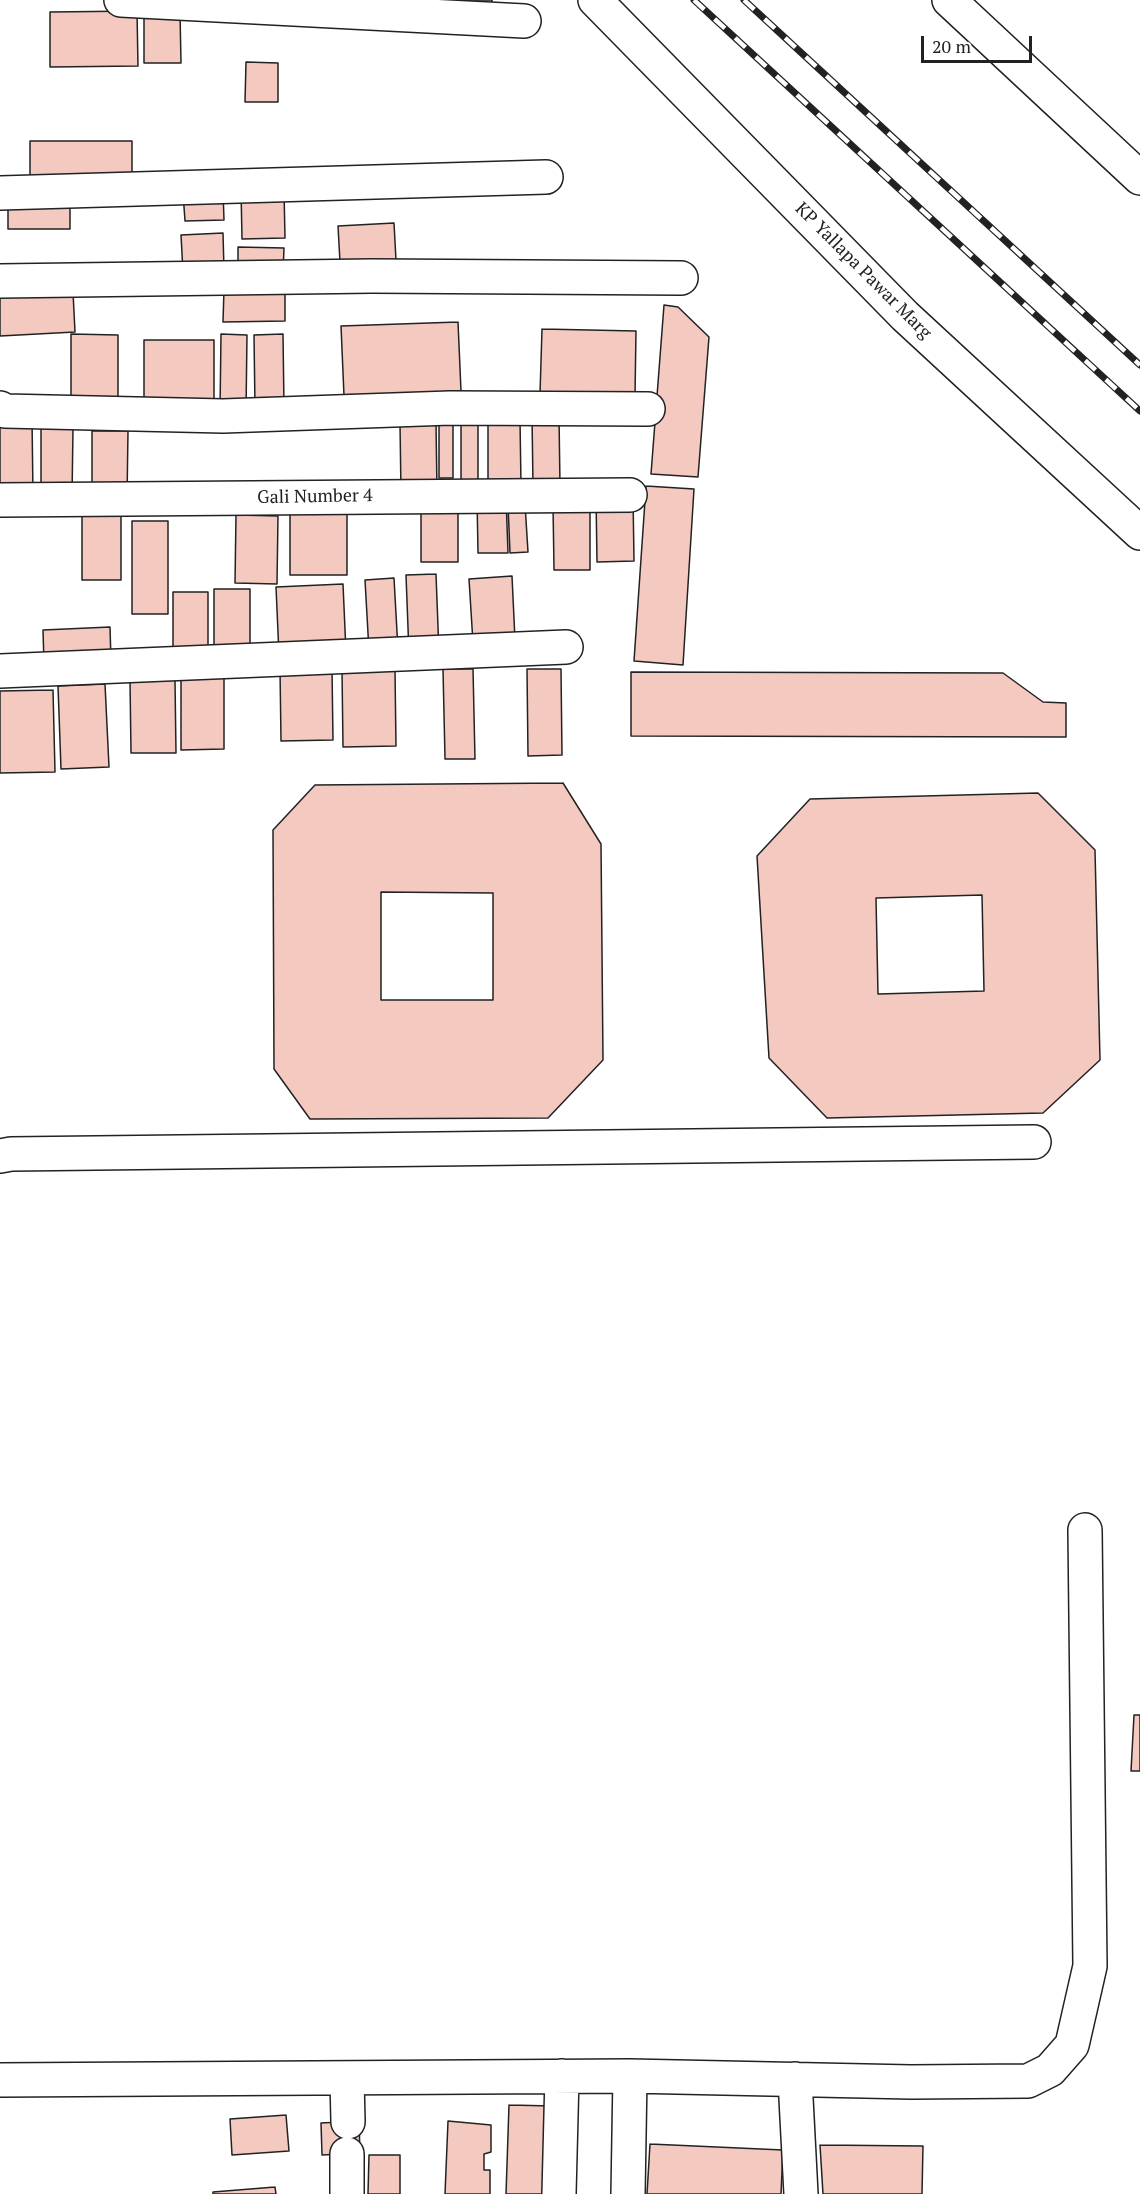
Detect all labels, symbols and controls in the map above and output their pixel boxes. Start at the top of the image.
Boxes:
scale bar [924,24,1035,62]
text: 20 m [932,34,971,58]
street label: KP Yallapa Pawar Marg [790,198,936,344]
street label: Gali Number 4 [257,485,373,509]

